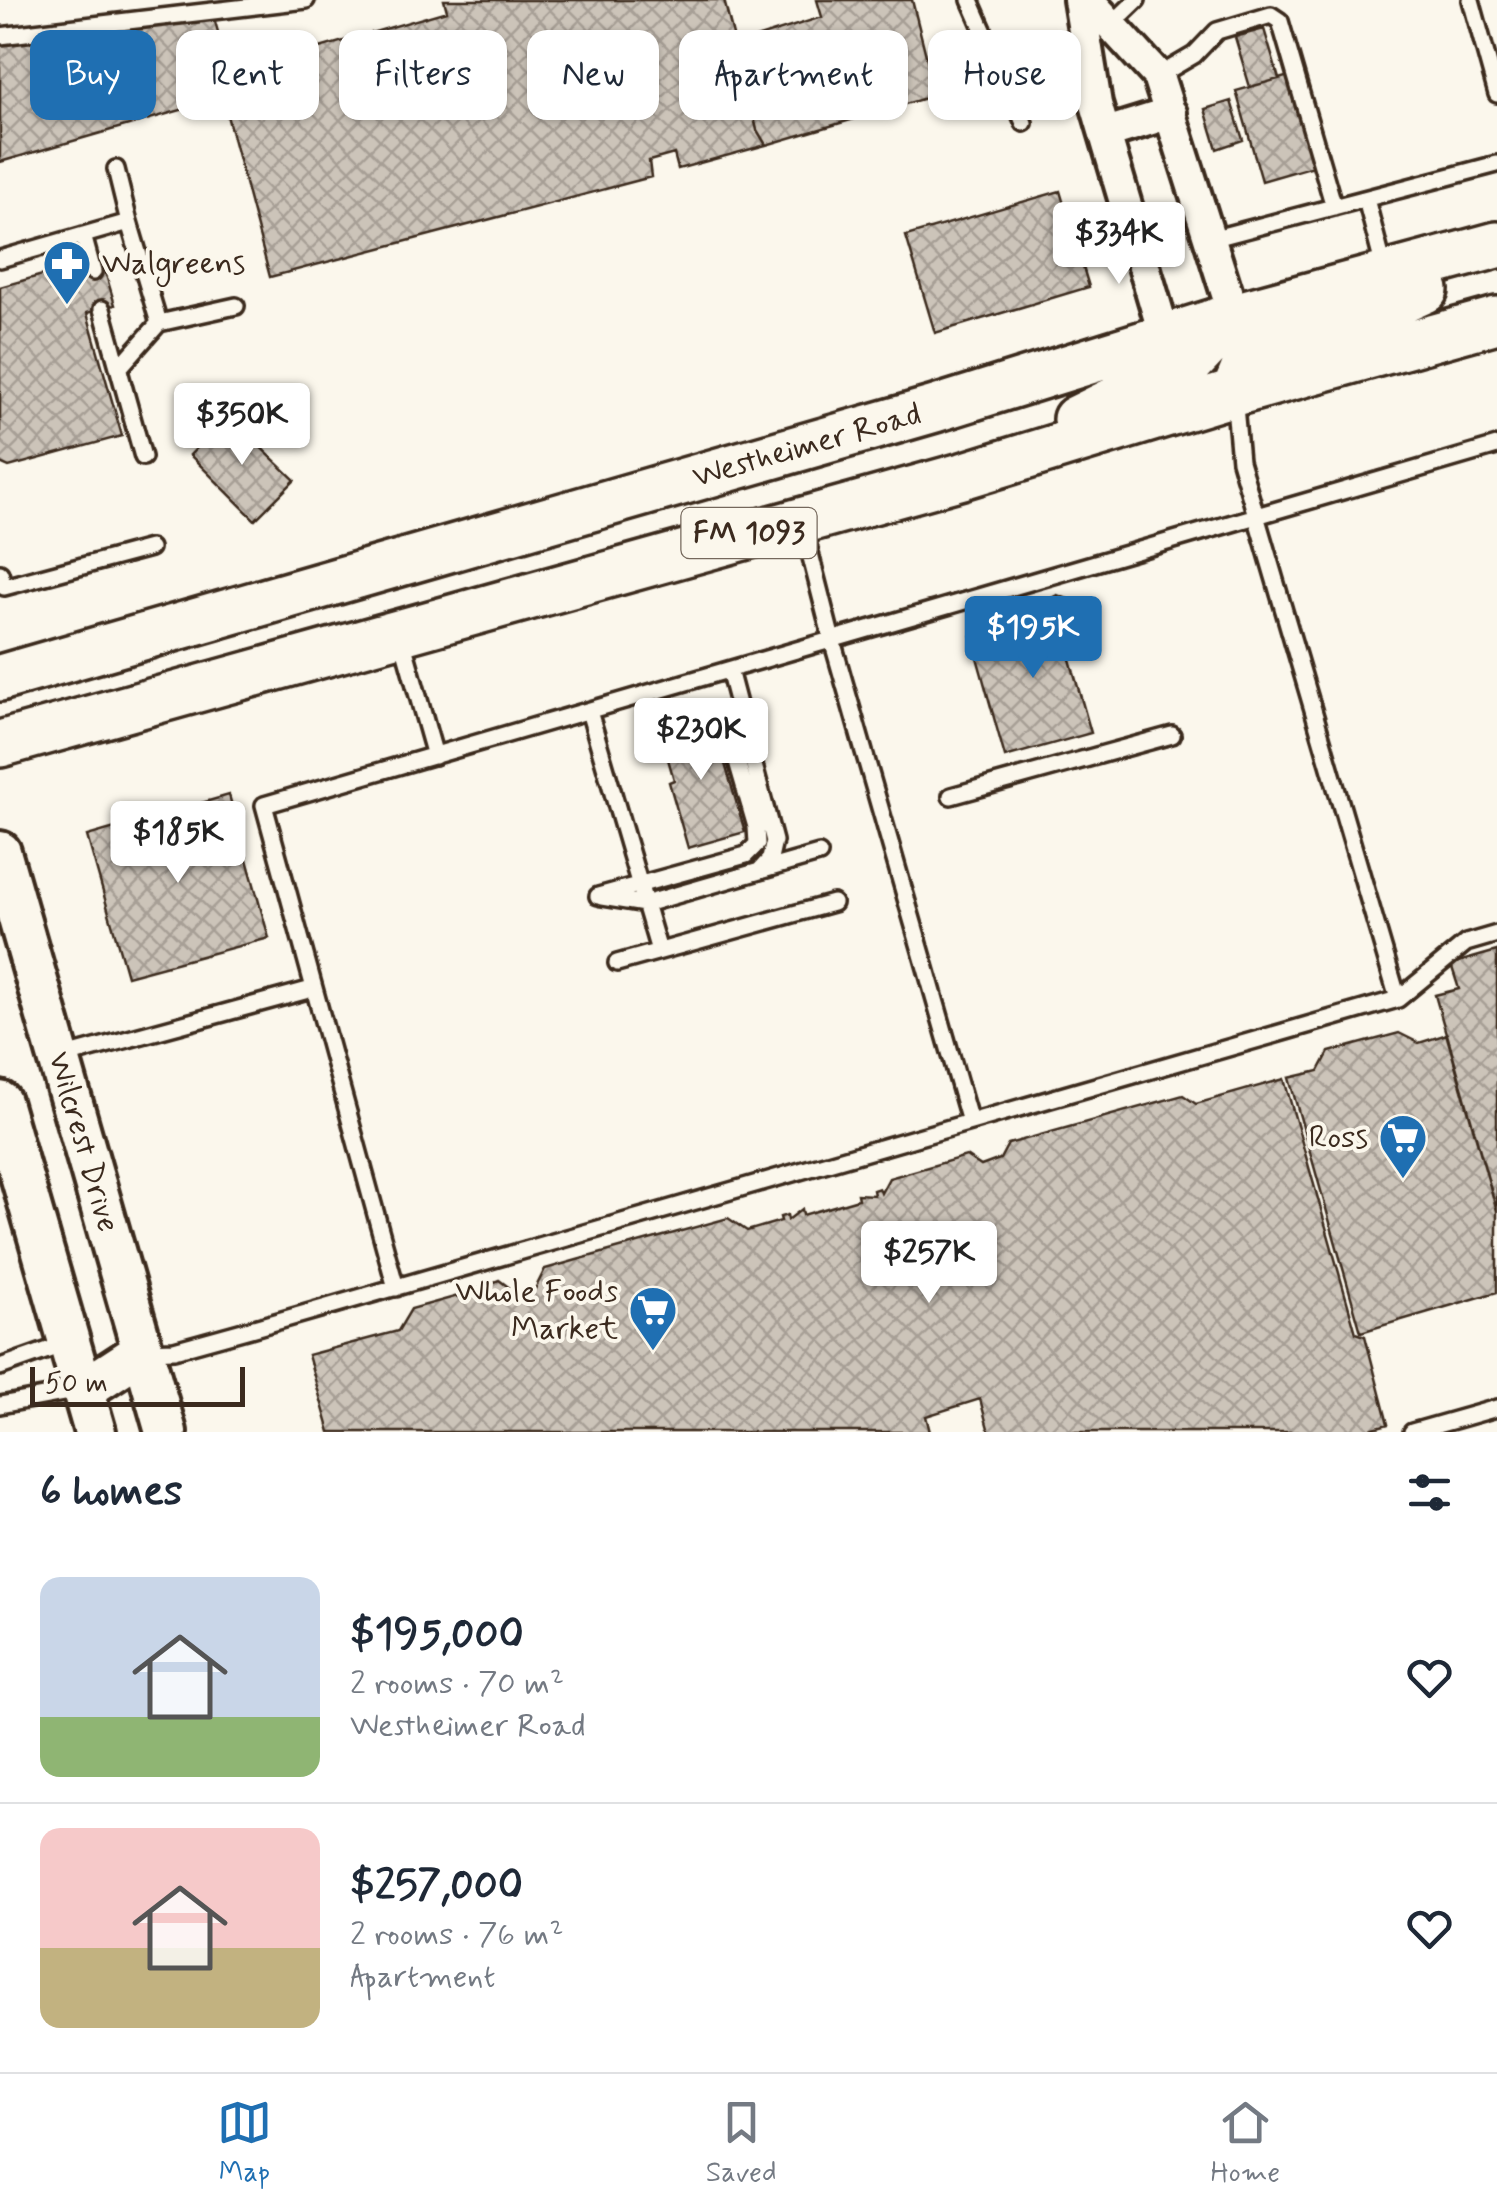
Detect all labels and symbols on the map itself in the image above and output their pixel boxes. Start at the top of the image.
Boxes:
pin: $334K [1049,202,1189,287]
pharmacy icon: Walgreens [41,238,93,306]
place label: Walgreens [102,243,245,287]
pin: $350K [172,383,312,468]
street label: Westheimer Road [688,393,926,499]
road number: FM 1093 [682,508,816,558]
pin: $195K [963,596,1103,681]
pin: $230K [631,698,771,783]
pin: $185K [108,801,248,886]
street label: Wilcrest Drive [37,1047,129,1237]
supermarket icon: Ross [1377,1112,1429,1180]
place label: Ross [1309,1117,1368,1159]
pin: $257K [859,1221,999,1306]
place label: Whole Foods Market [455,1271,618,1350]
supermarket icon: Whole Foods Market [627,1284,679,1352]
scale bar [30,1362,245,1406]

